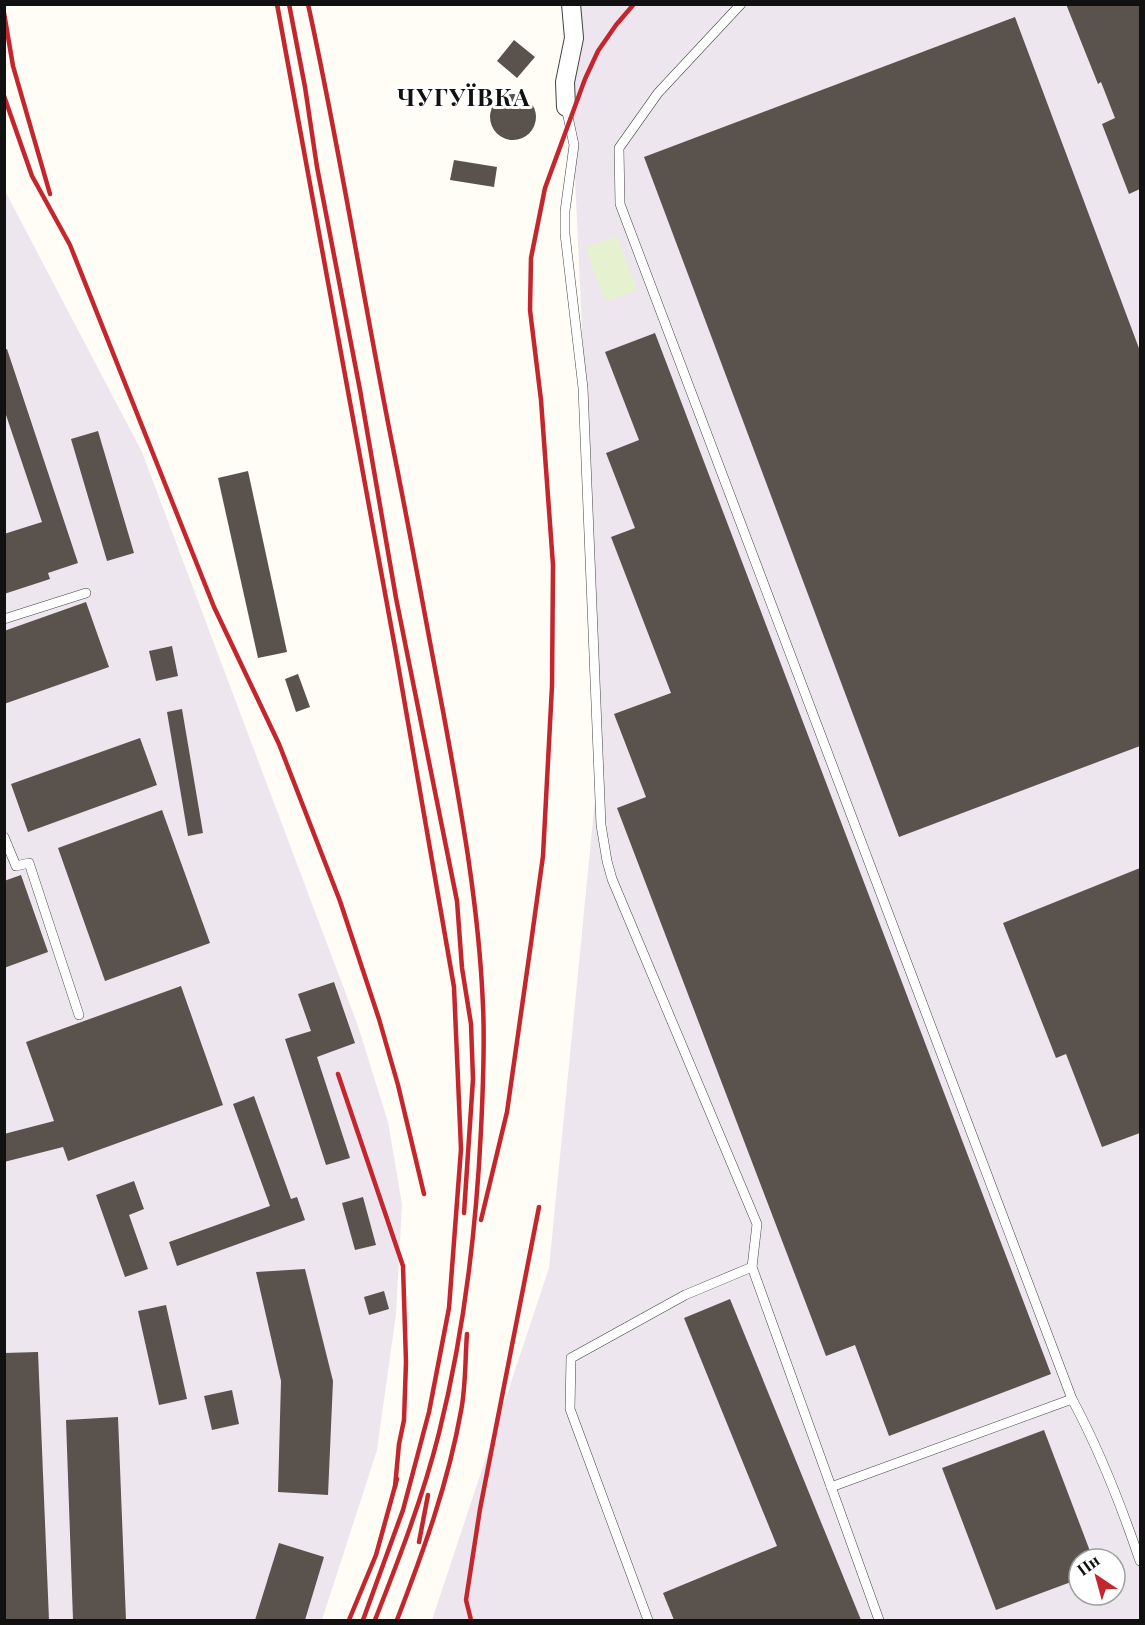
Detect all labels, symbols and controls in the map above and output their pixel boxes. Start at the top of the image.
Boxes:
district label: ЧУГУЇВКА [397,80,531,112]
north arrow [1067,1547,1127,1607]
text: Пн [1072,1549,1103,1580]

